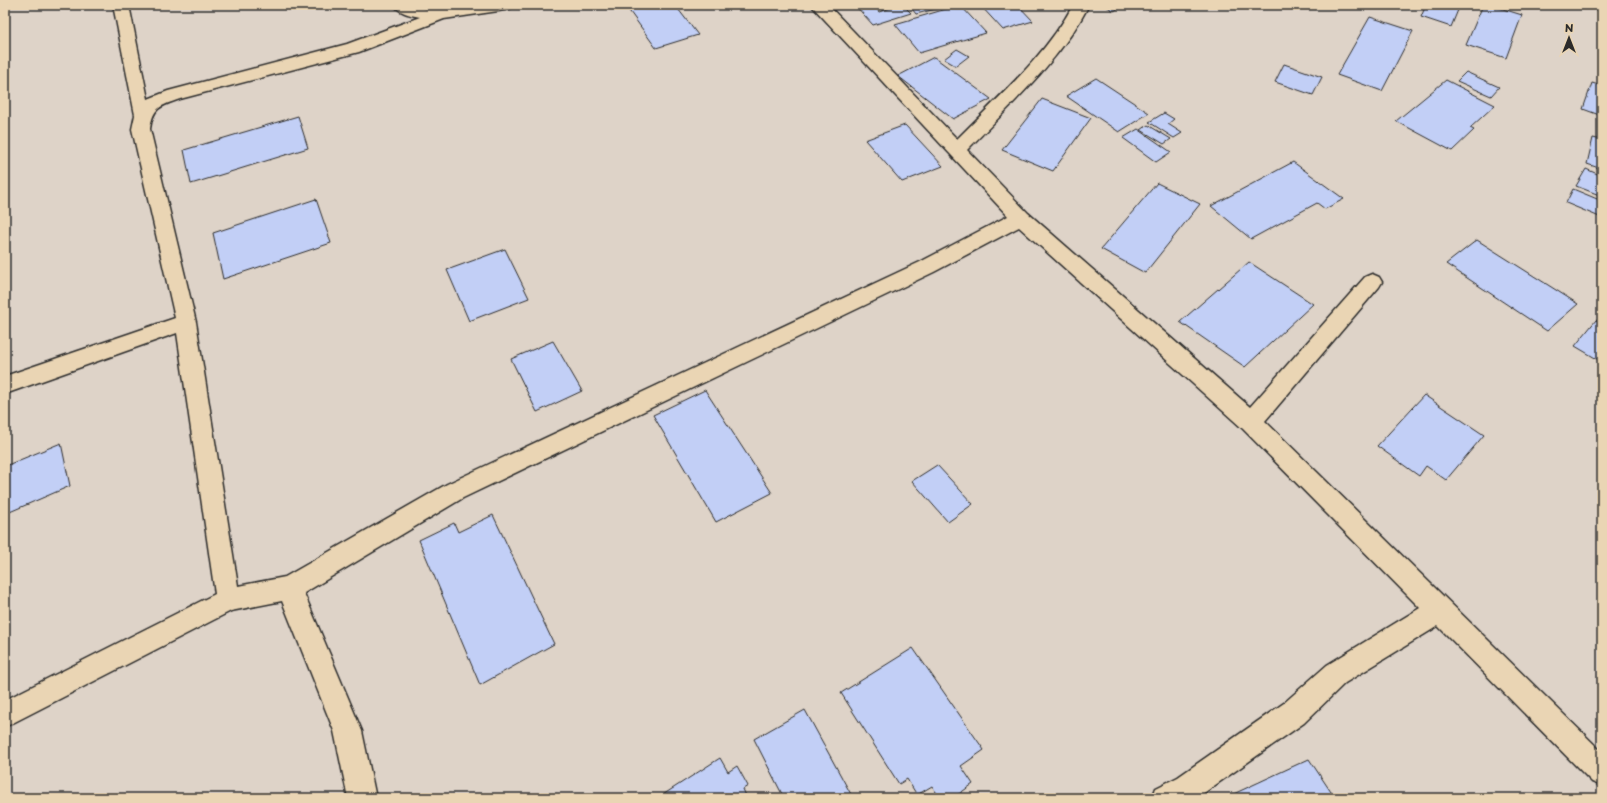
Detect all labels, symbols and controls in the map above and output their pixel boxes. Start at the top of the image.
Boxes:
north arrow [1549,18,1589,58]
text: N [1565,19,1574,36]

